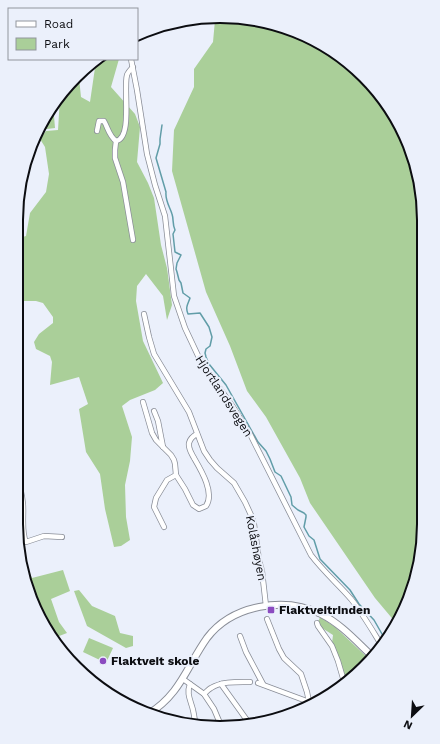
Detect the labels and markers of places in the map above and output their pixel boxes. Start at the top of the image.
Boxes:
place label: Flaktveitrinden [279,603,370,617]
marker: Flaktveitrinden [266,605,276,615]
place label: Flaktveit skole [111,654,199,668]
marker: Flaktveit skole [98,656,108,666]

